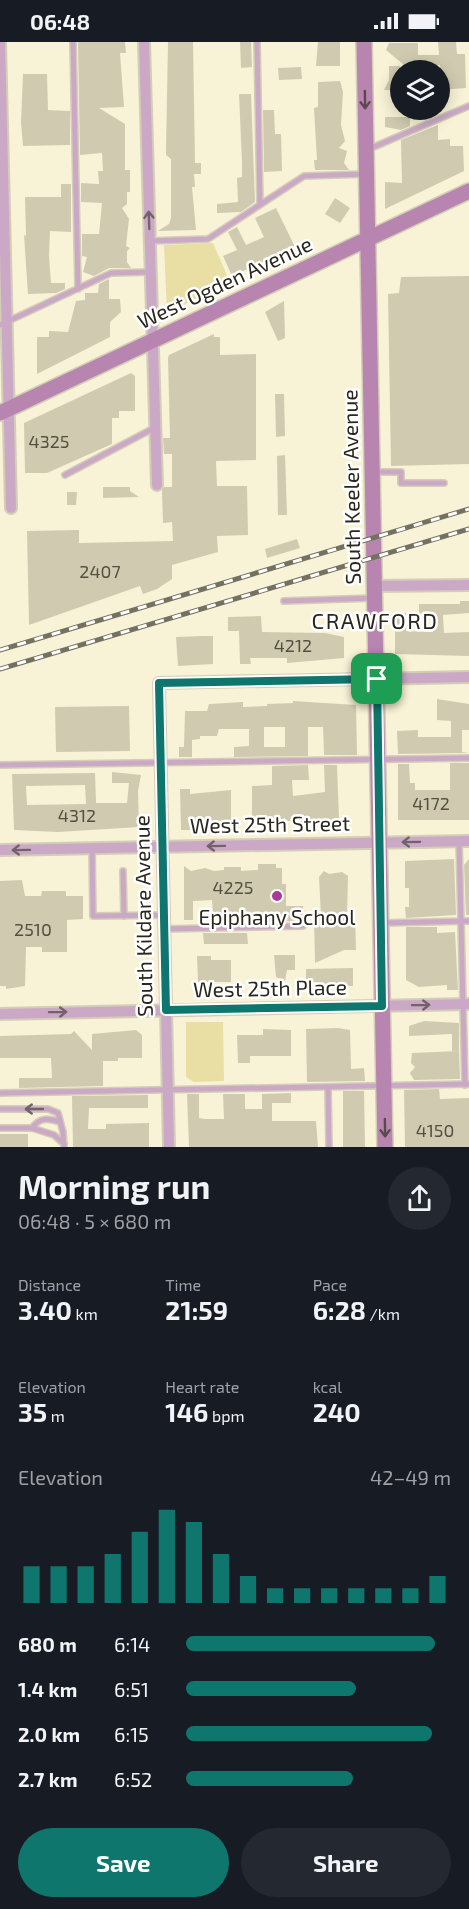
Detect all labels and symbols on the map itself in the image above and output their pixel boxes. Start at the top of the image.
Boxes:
one-way arrow [359,90,371,110]
one-way arrow [143,210,155,230]
street label: West Ogden Avenue [133,230,316,333]
street label: South Keeler Avenue [336,389,365,585]
house number: 4325 [29,430,69,452]
house number: 2407 [79,560,121,582]
district label: CRAWFORD [312,607,438,633]
house number: 4212 [274,634,312,656]
pin [351,653,402,704]
house number: 4172 [412,792,450,814]
house number: 4312 [58,804,96,826]
street label: West 25th Street [190,810,350,837]
street label: South Kildare Avenue [128,815,157,1017]
one-way arrow [401,836,421,847]
one-way arrow [206,840,226,851]
one-way arrow [11,844,31,856]
house number: 4225 [213,876,253,898]
marker: Epiphany School [270,889,284,903]
place label: Epiphany School [199,904,356,929]
house number: 2510 [14,918,52,940]
street label: West 25th Place [193,974,347,1001]
one-way arrow [411,999,431,1011]
one-way arrow [48,1007,68,1018]
one-way arrow [25,1103,45,1115]
one-way arrow [379,1117,391,1137]
house number: 4150 [416,1119,454,1141]

